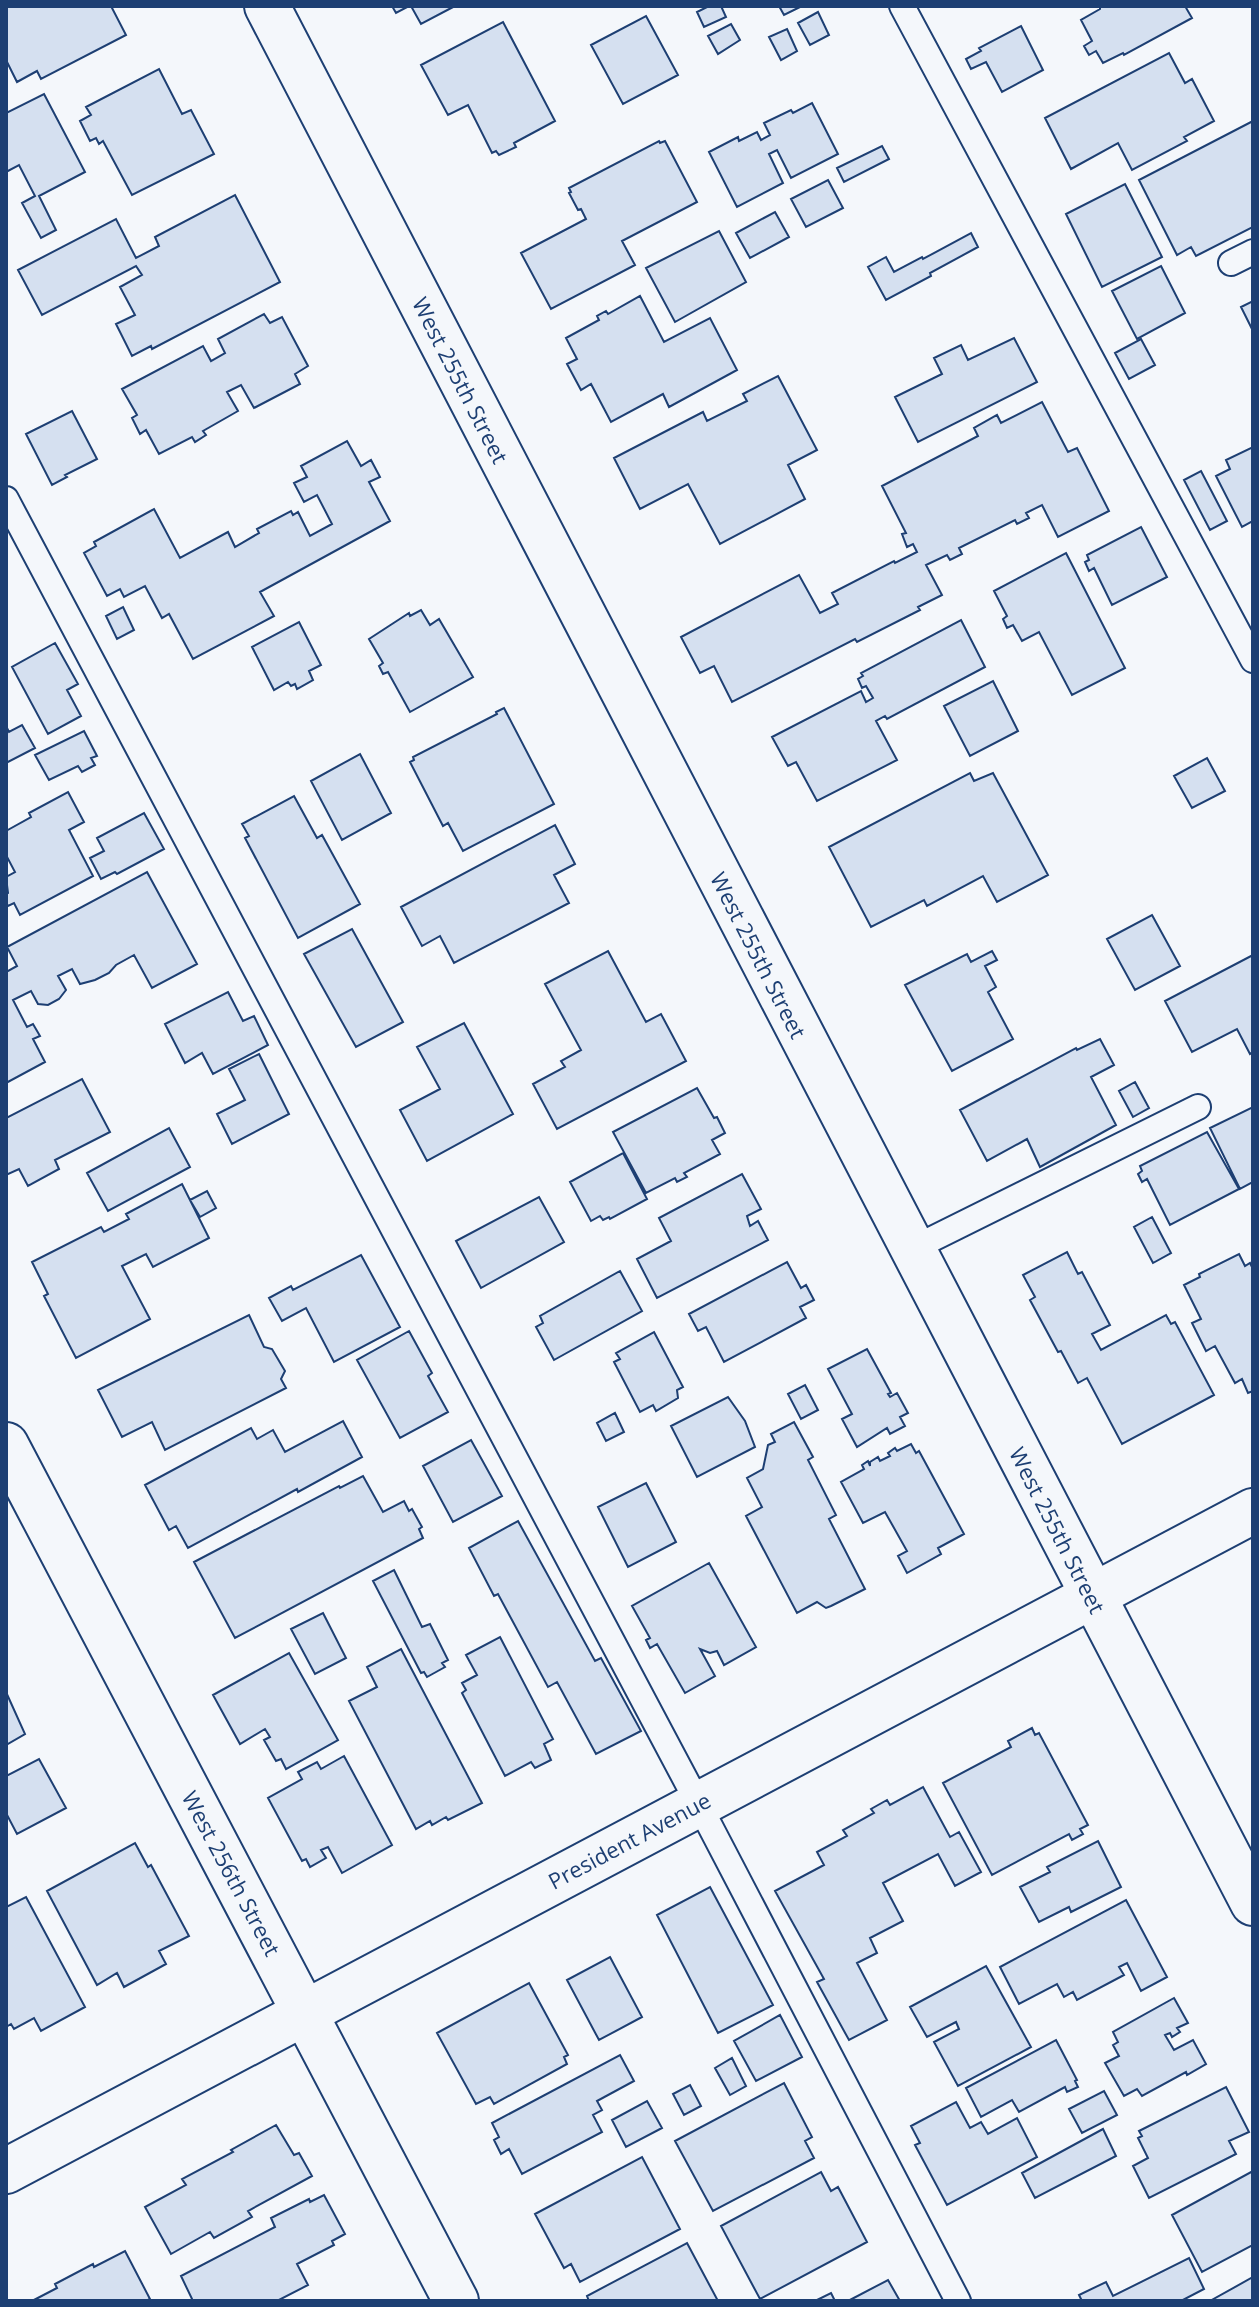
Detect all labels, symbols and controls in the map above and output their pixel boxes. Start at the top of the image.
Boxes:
street label: West 255th Street [406,292,516,468]
street label: West 255th Street [704,867,814,1043]
street label: West 255th Street [1003,1442,1113,1618]
street label: President Avenue [542,1784,716,1896]
street label: West 256th Street [176,1785,288,1961]

